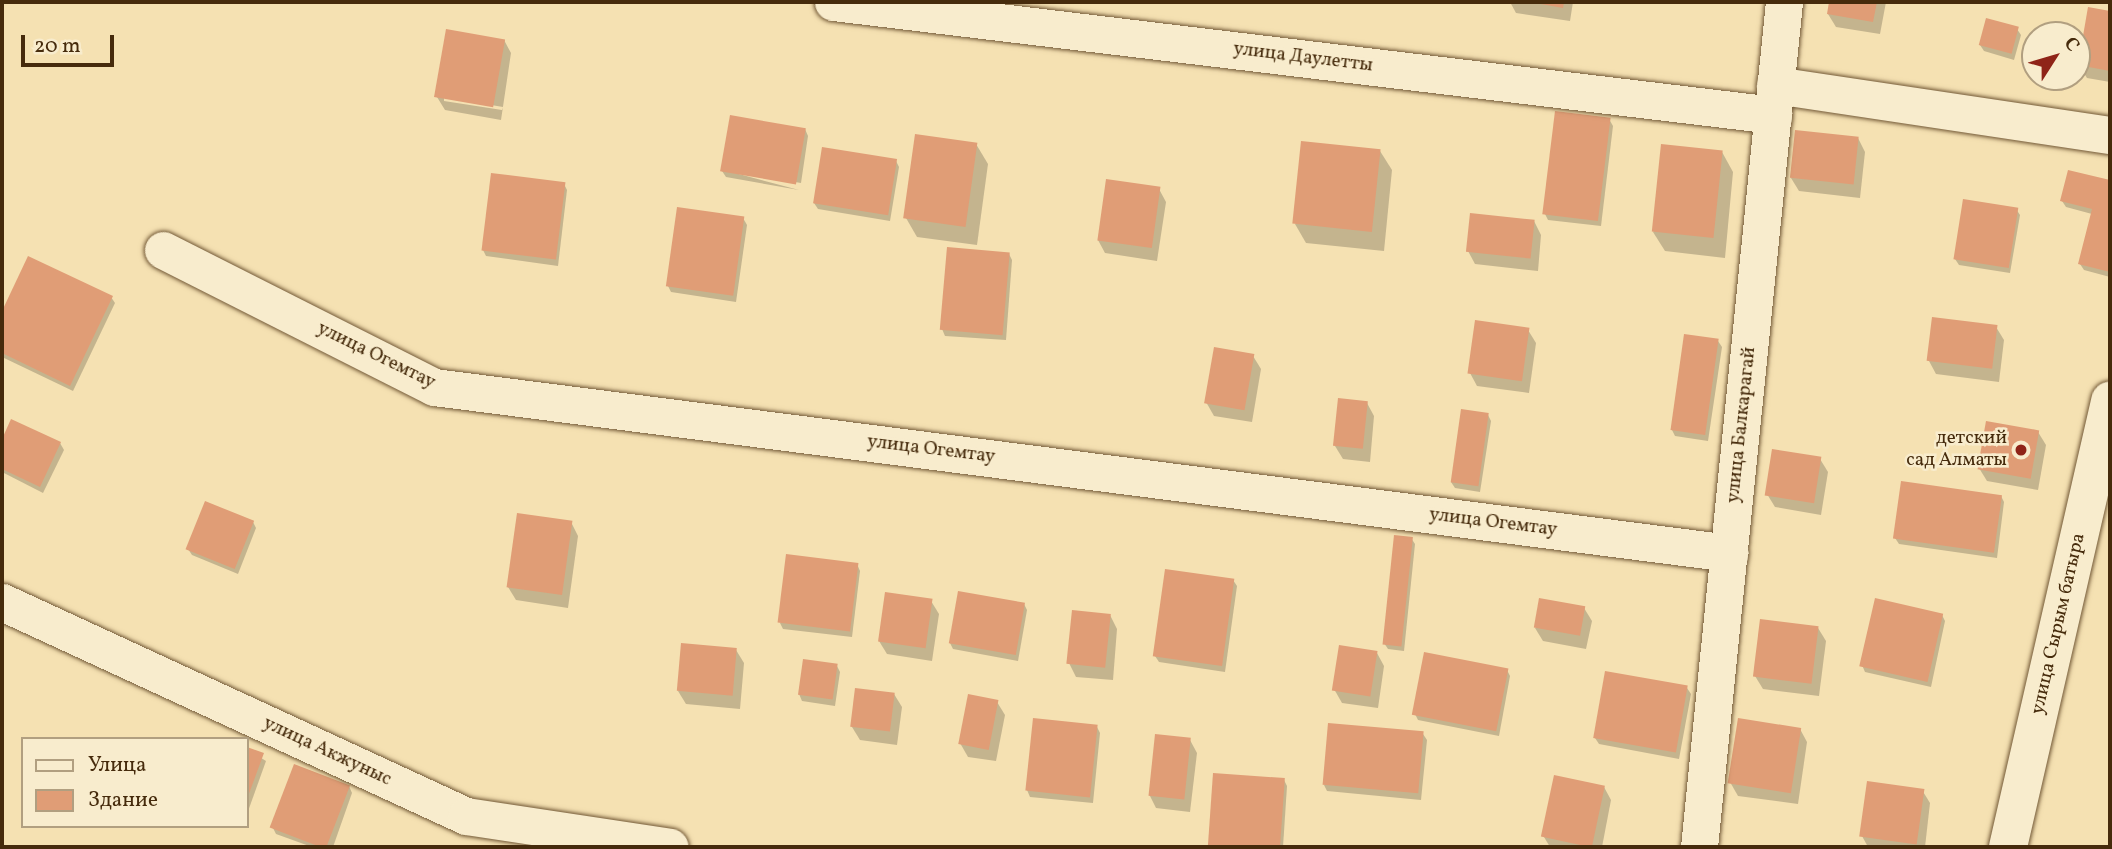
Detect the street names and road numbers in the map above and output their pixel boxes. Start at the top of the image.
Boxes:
street label: улица Даулетты [1232,38,1374,78]
street label: улица Огемтау [313,318,439,394]
street label: улица Балкарагай [1722,346,1762,504]
street label: улица Огемтау [866,431,996,469]
street label: улица Огемтау [1428,504,1558,542]
street label: улица Сырым батыра [2027,531,2091,717]
street label: улица Акжуныс [259,712,395,792]

